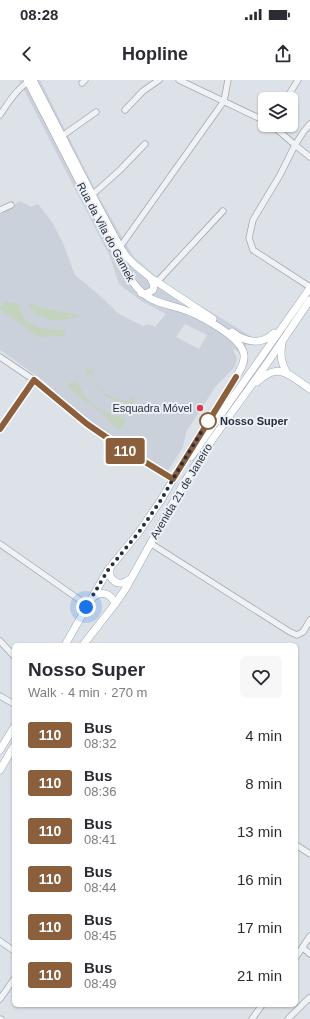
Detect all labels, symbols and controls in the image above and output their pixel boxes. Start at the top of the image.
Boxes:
text: 08:28 [20,6,58,23]
icon: back [16,43,38,65]
icon: share [272,43,294,65]
text: Hopline [122,44,188,64]
map controls [258,92,298,132]
button: layers [258,92,298,132]
street label: Rua da Vila do Gamek [75,180,137,284]
place label: Esquadra Móvel [113,402,192,414]
marker: Esquadra Móvel [195,403,205,413]
marker: Nosso Super [199,412,217,430]
place label: Nosso Super [220,415,289,427]
line badge: 110 [102,438,148,464]
street label: Avenida 21 de Janeiro [148,441,214,541]
text: 110 [114,443,136,459]
your location [76,597,96,617]
button: heart [240,656,282,698]
text: Nosso Super [28,659,145,680]
text: Walk · 4 min · 270 m [28,685,147,700]
text: Bus [84,719,112,736]
text: 110 [39,727,61,743]
text: 4 min [245,727,282,744]
text: 08:32 [84,736,117,751]
text: Bus [84,767,112,784]
text: 110 [39,775,61,791]
text: 8 min [245,775,282,792]
text: 08:36 [84,784,117,799]
text: Bus [84,815,112,832]
text: 110 [39,823,61,839]
text: 13 min [237,823,282,840]
text: 08:41 [84,832,117,847]
text: Bus [84,863,112,880]
text: 110 [39,871,61,887]
text: 16 min [237,871,282,888]
text: 08:44 [84,880,117,895]
text: Bus [84,911,112,928]
text: 110 [39,919,61,935]
text: 17 min [237,919,282,936]
text: 08:45 [84,928,117,943]
text: Bus [84,959,112,976]
text: 110 [39,967,61,983]
text: 21 min [237,967,282,984]
text: 08:49 [84,976,117,991]

